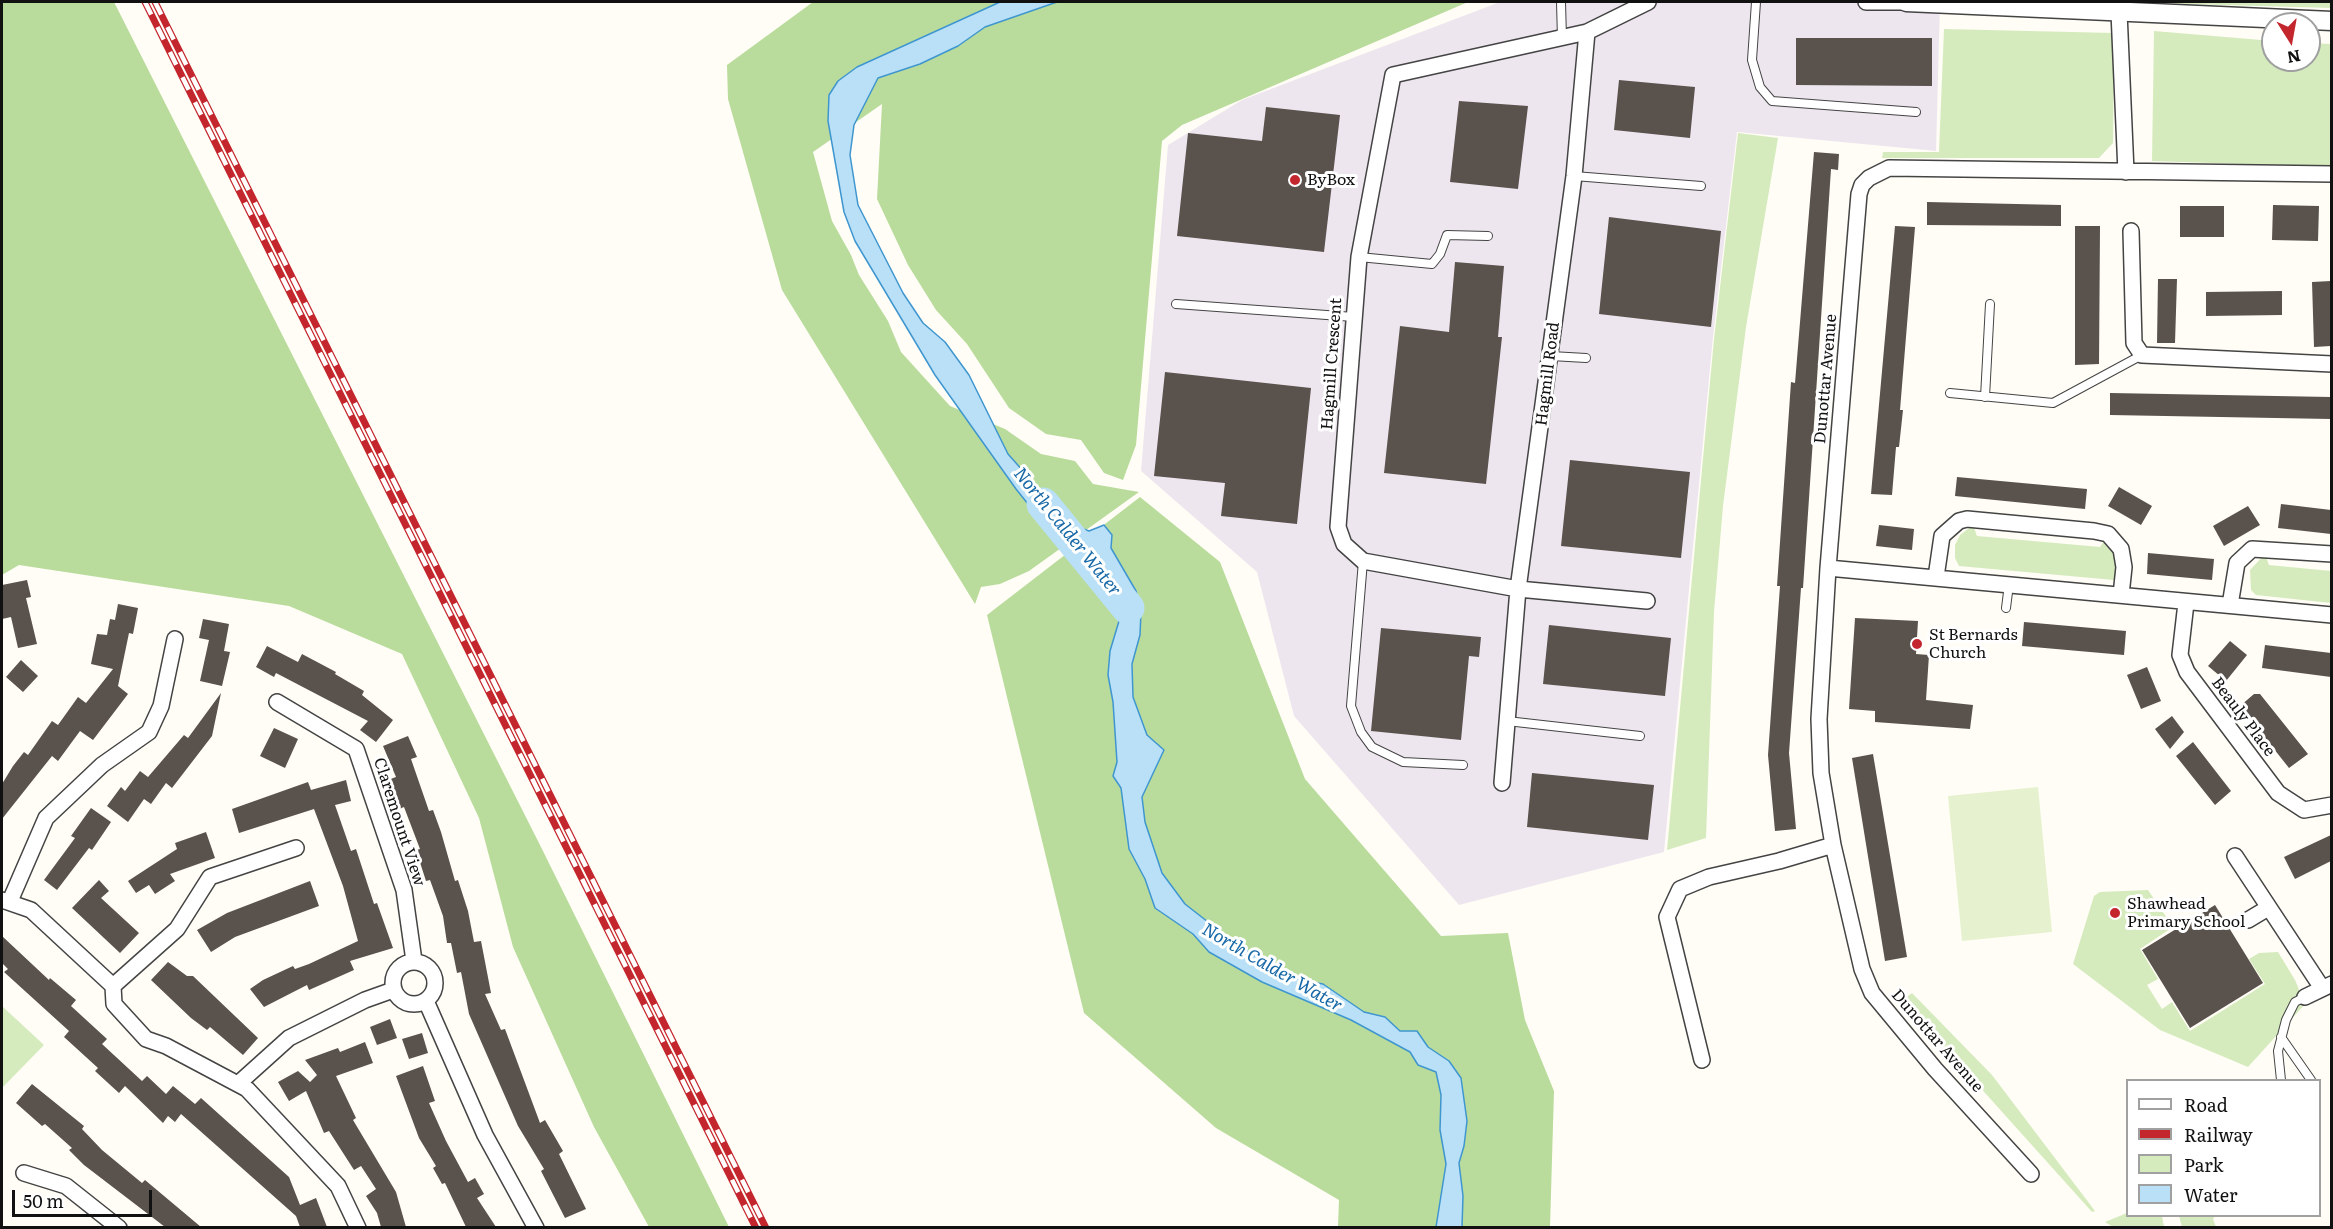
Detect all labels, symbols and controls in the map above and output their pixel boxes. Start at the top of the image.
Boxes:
north arrow [2261,12,2321,72]
text: N [2285,45,2303,71]
place label: ByBox [1307,170,1355,190]
marker: ByBox [1288,173,1302,187]
street label: Hagmill Crescent [1318,297,1346,431]
street label: Dunottar Avenue [1811,313,1841,445]
street label: Hagmill Road [1532,321,1564,427]
water label: North Calder Water [1009,464,1125,600]
place label: St Bernards Church [1929,625,2018,663]
marker: St Bernards Church [1910,637,1924,651]
street label: Beauly Place [2207,674,2279,760]
street label: Claremount View [369,755,429,889]
place label: Shawhead Primary School [2127,894,2245,932]
marker: Shawhead Primary School [2108,906,2122,920]
water label: North Calder Water [1198,919,1346,1017]
street label: Dunottar Avenue [1887,986,1987,1096]
legend [2126,1079,2321,1217]
text: Road [2184,1091,2228,1118]
text: Railway [2184,1121,2253,1148]
text: Park [2184,1151,2223,1178]
scale bar [15,1178,154,1216]
text: Water [2184,1181,2237,1208]
text: 50 m [23,1187,64,1214]

